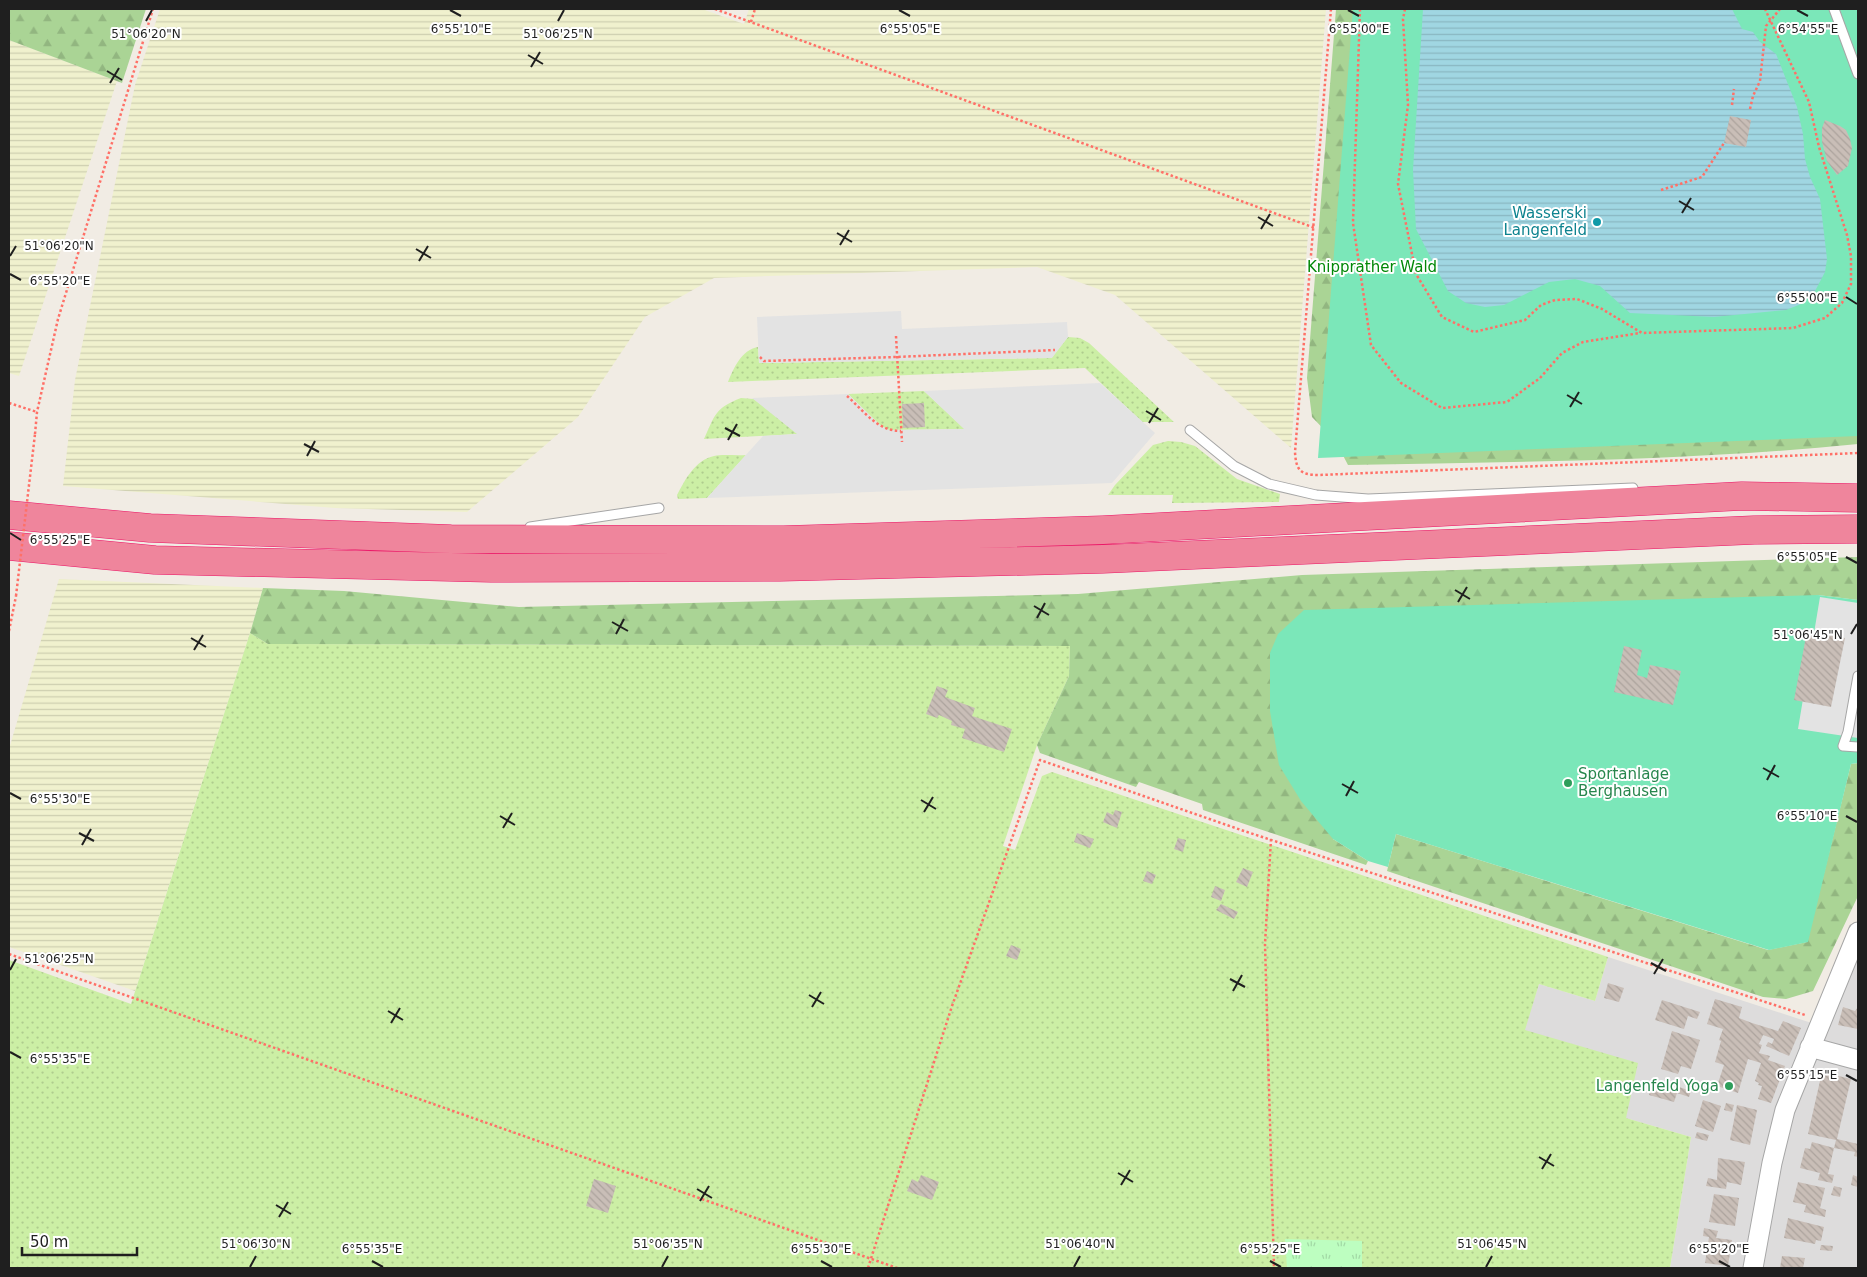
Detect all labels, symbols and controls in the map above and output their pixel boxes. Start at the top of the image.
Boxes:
text: 6°55'10"E [431,22,491,36]
text: 6°55'05"E [880,22,940,36]
text: 6°55'00"E [1329,22,1389,36]
text: 6°54'55"E [1778,22,1838,36]
text: 51°06'20"N [111,27,181,41]
text: 51°06'25"N [523,27,593,41]
place label: Wasserski Langenfeld [1503,204,1587,239]
marker: Wasserski Langenfeld [1591,216,1603,228]
text: 51°06'20"N [24,239,94,253]
park label: Knipprather Wald [1307,258,1437,276]
text: 6°55'20"E [30,274,90,288]
text: 6°55'00"E [1777,291,1837,305]
text: 6°55'25"E [30,533,90,547]
text: 6°55'05"E [1777,550,1837,564]
text: 51°06'45"N [1773,628,1843,642]
place label: Sportanlage Berghausen [1578,765,1669,800]
marker: Sportanlage Berghausen [1562,777,1574,789]
text: 6°55'30"E [30,792,90,806]
text: 6°55'10"E [1777,809,1837,823]
text: 51°06'25"N [24,952,94,966]
text: 6°55'35"E [30,1052,90,1066]
text: 6°55'15"E [1777,1068,1837,1082]
place label: Langenfeld Yoga [1596,1077,1719,1095]
marker: Langenfeld Yoga [1723,1080,1735,1092]
scale bar [22,1224,138,1256]
text: 50 m [30,1233,68,1251]
text: 51°06'30"N [221,1237,291,1251]
text: 51°06'35"N [633,1237,703,1251]
text: 51°06'40"N [1045,1237,1115,1251]
text: 51°06'45"N [1457,1237,1527,1251]
text: 6°55'35"E [342,1242,402,1256]
text: 6°55'30"E [791,1242,851,1256]
text: 6°55'25"E [1240,1242,1300,1256]
text: 6°55'20"E [1689,1242,1749,1256]

